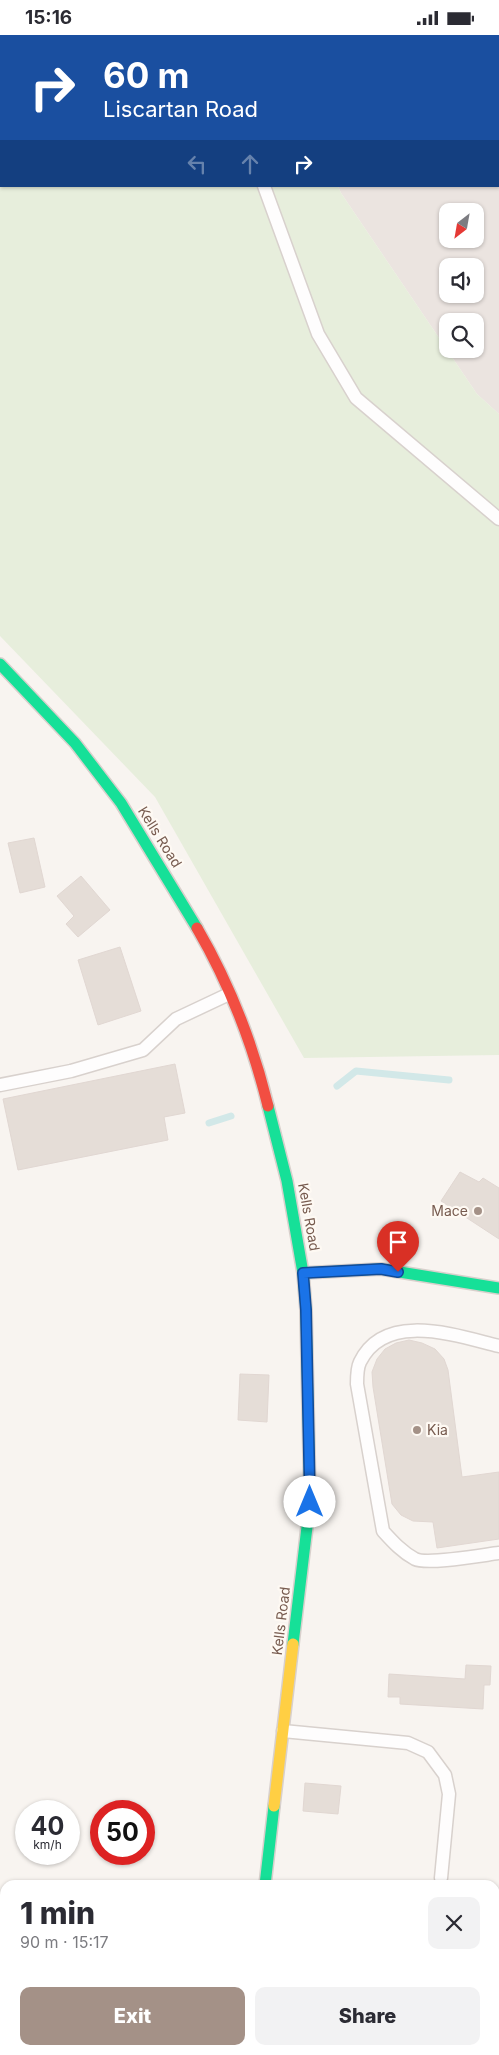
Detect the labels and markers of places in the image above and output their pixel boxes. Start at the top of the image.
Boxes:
place label: Mace [431,1202,468,1219]
marker: Mace [472,1205,484,1217]
pin [377,1221,419,1272]
place label: Kia [427,1421,448,1438]
marker: Kia [411,1424,423,1436]

